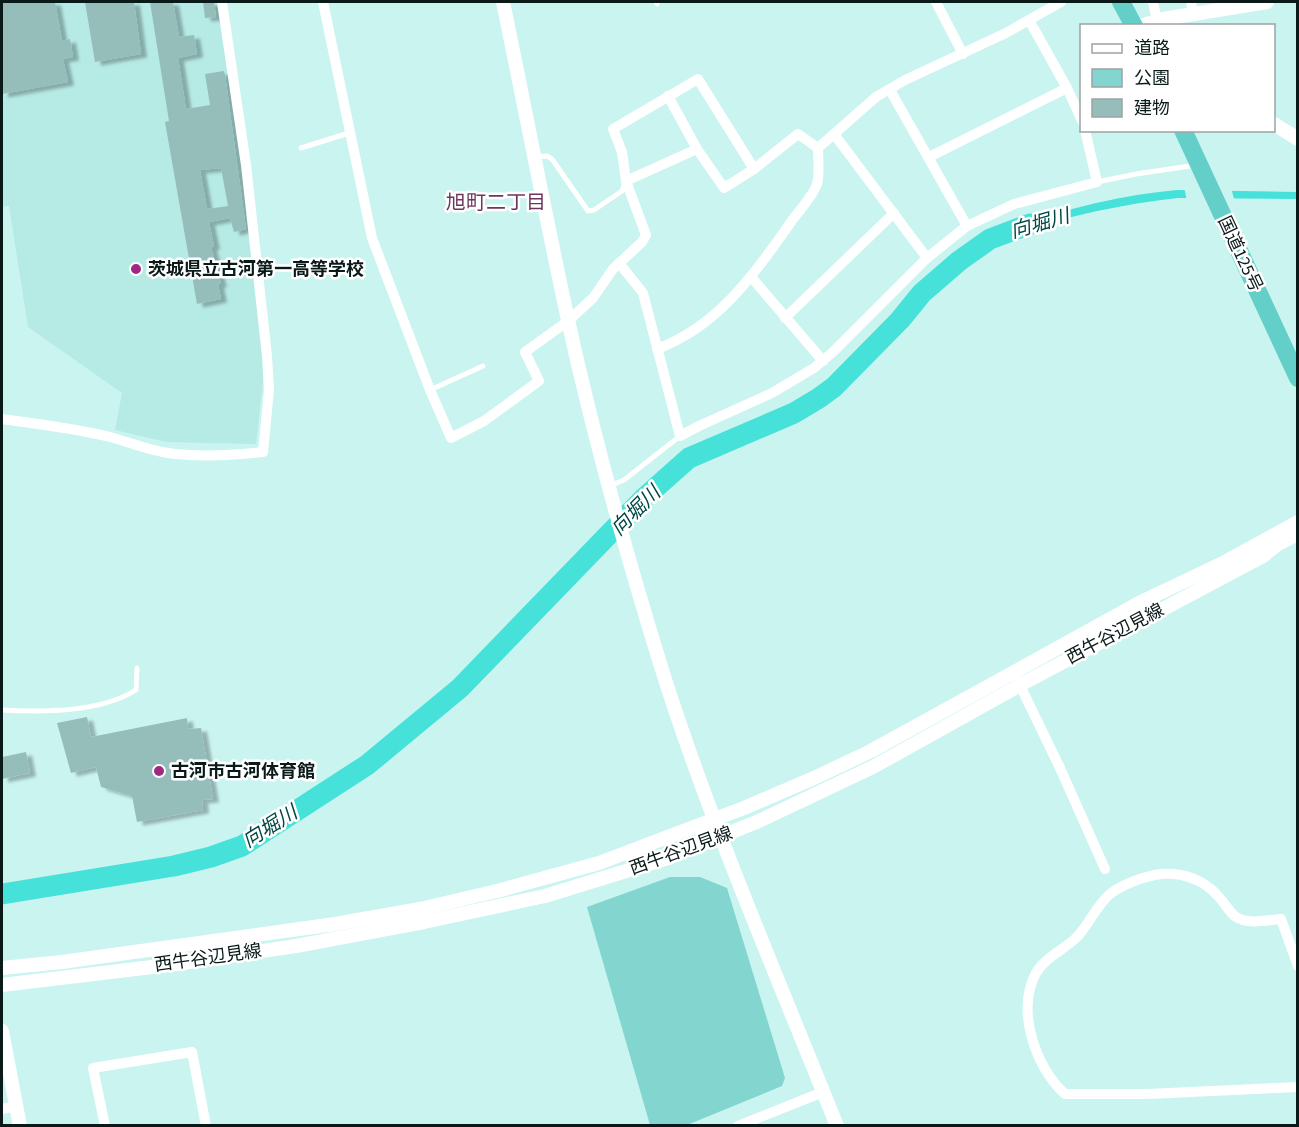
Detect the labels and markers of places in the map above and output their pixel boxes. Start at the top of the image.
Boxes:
place label: 茨城県立古河第一高等学校 [148,257,364,282]
marker: 茨城県立古河第一高等学校 [129,262,143,276]
place label: 古河市古河体育館 [171,759,315,784]
marker: 古河市古河体育館 [152,764,166,778]

